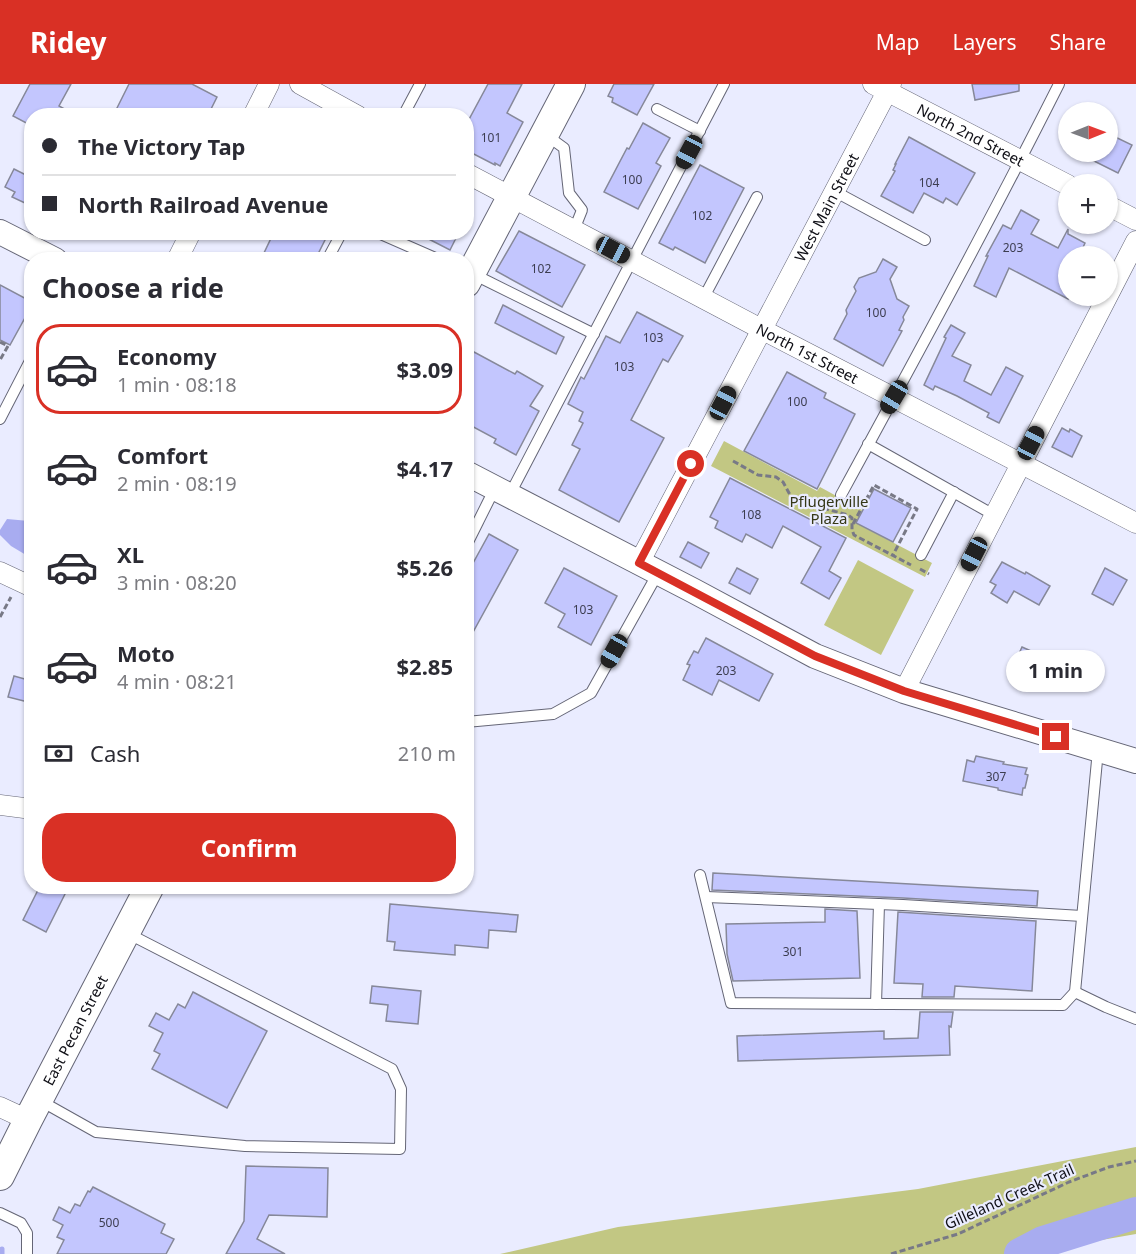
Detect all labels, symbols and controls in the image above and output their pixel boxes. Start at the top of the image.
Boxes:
text: Ridey [30,23,107,61]
text: Map [876,28,920,56]
text: Layers [953,28,1017,56]
text: Share [1050,28,1106,56]
street label: North 2nd Street [914,99,1028,171]
north arrow [1058,102,1118,162]
map controls [1058,102,1118,306]
house number: 101 [481,129,501,146]
text: The Victory Tap [78,131,246,161]
car [673,132,705,172]
street label: West Main Street [789,149,863,265]
house number: 100 [622,171,642,188]
house number: 104 [919,174,939,191]
button: + [1058,174,1118,234]
text: North Railroad Avenue [78,189,328,219]
house number: 102 [692,207,712,224]
car [593,234,633,266]
house number: 203 [1003,239,1023,256]
button: − [1058,246,1118,306]
house number: 102 [531,260,551,277]
text: Choose a ride [42,269,224,306]
house number: 100 [866,304,886,321]
street label: North 1st Street [753,318,862,388]
house number: 103 [643,329,663,346]
text: Economy [117,341,216,371]
icon: car [45,342,99,396]
text: $3.09 [396,354,453,384]
house number: 103 [614,358,634,375]
text: 1 min · 08:18 [117,371,237,398]
car [877,377,911,417]
car [707,383,739,423]
house number: 100 [787,393,807,410]
car [1015,423,1047,463]
text: Comfort [117,440,208,470]
icon: car [45,441,99,495]
route start [677,450,704,477]
text: $4.17 [396,453,453,483]
text: 2 min · 08:19 [117,470,237,497]
park label: Pflugerville Plaza [790,491,868,528]
house number: 108 [741,506,761,523]
car [958,534,990,574]
text: XL [117,539,144,569]
icon: car [45,540,99,594]
text: $5.26 [396,552,453,582]
text: 3 min · 08:20 [117,569,237,596]
house number: 103 [573,601,593,618]
car [597,631,631,671]
text: Moto [117,638,175,668]
icon: car [45,639,99,693]
callout: 1 min [1006,650,1106,692]
text: $2.85 [396,651,453,681]
text: 1 min [1028,657,1083,684]
house number: 203 [716,662,736,679]
text: 4 min · 08:21 [117,668,237,695]
route end [1042,723,1069,750]
icon: cash [42,737,75,770]
text: Cash [90,738,140,768]
text: 210 m [398,740,456,767]
house number: 307 [986,768,1006,785]
button: Confirm [42,813,456,882]
house number: 301 [783,943,803,960]
street label: East Pecan Street [38,971,112,1089]
street label: Gilleland Creek Trail [941,1158,1077,1234]
house number: 500 [99,1214,119,1231]

